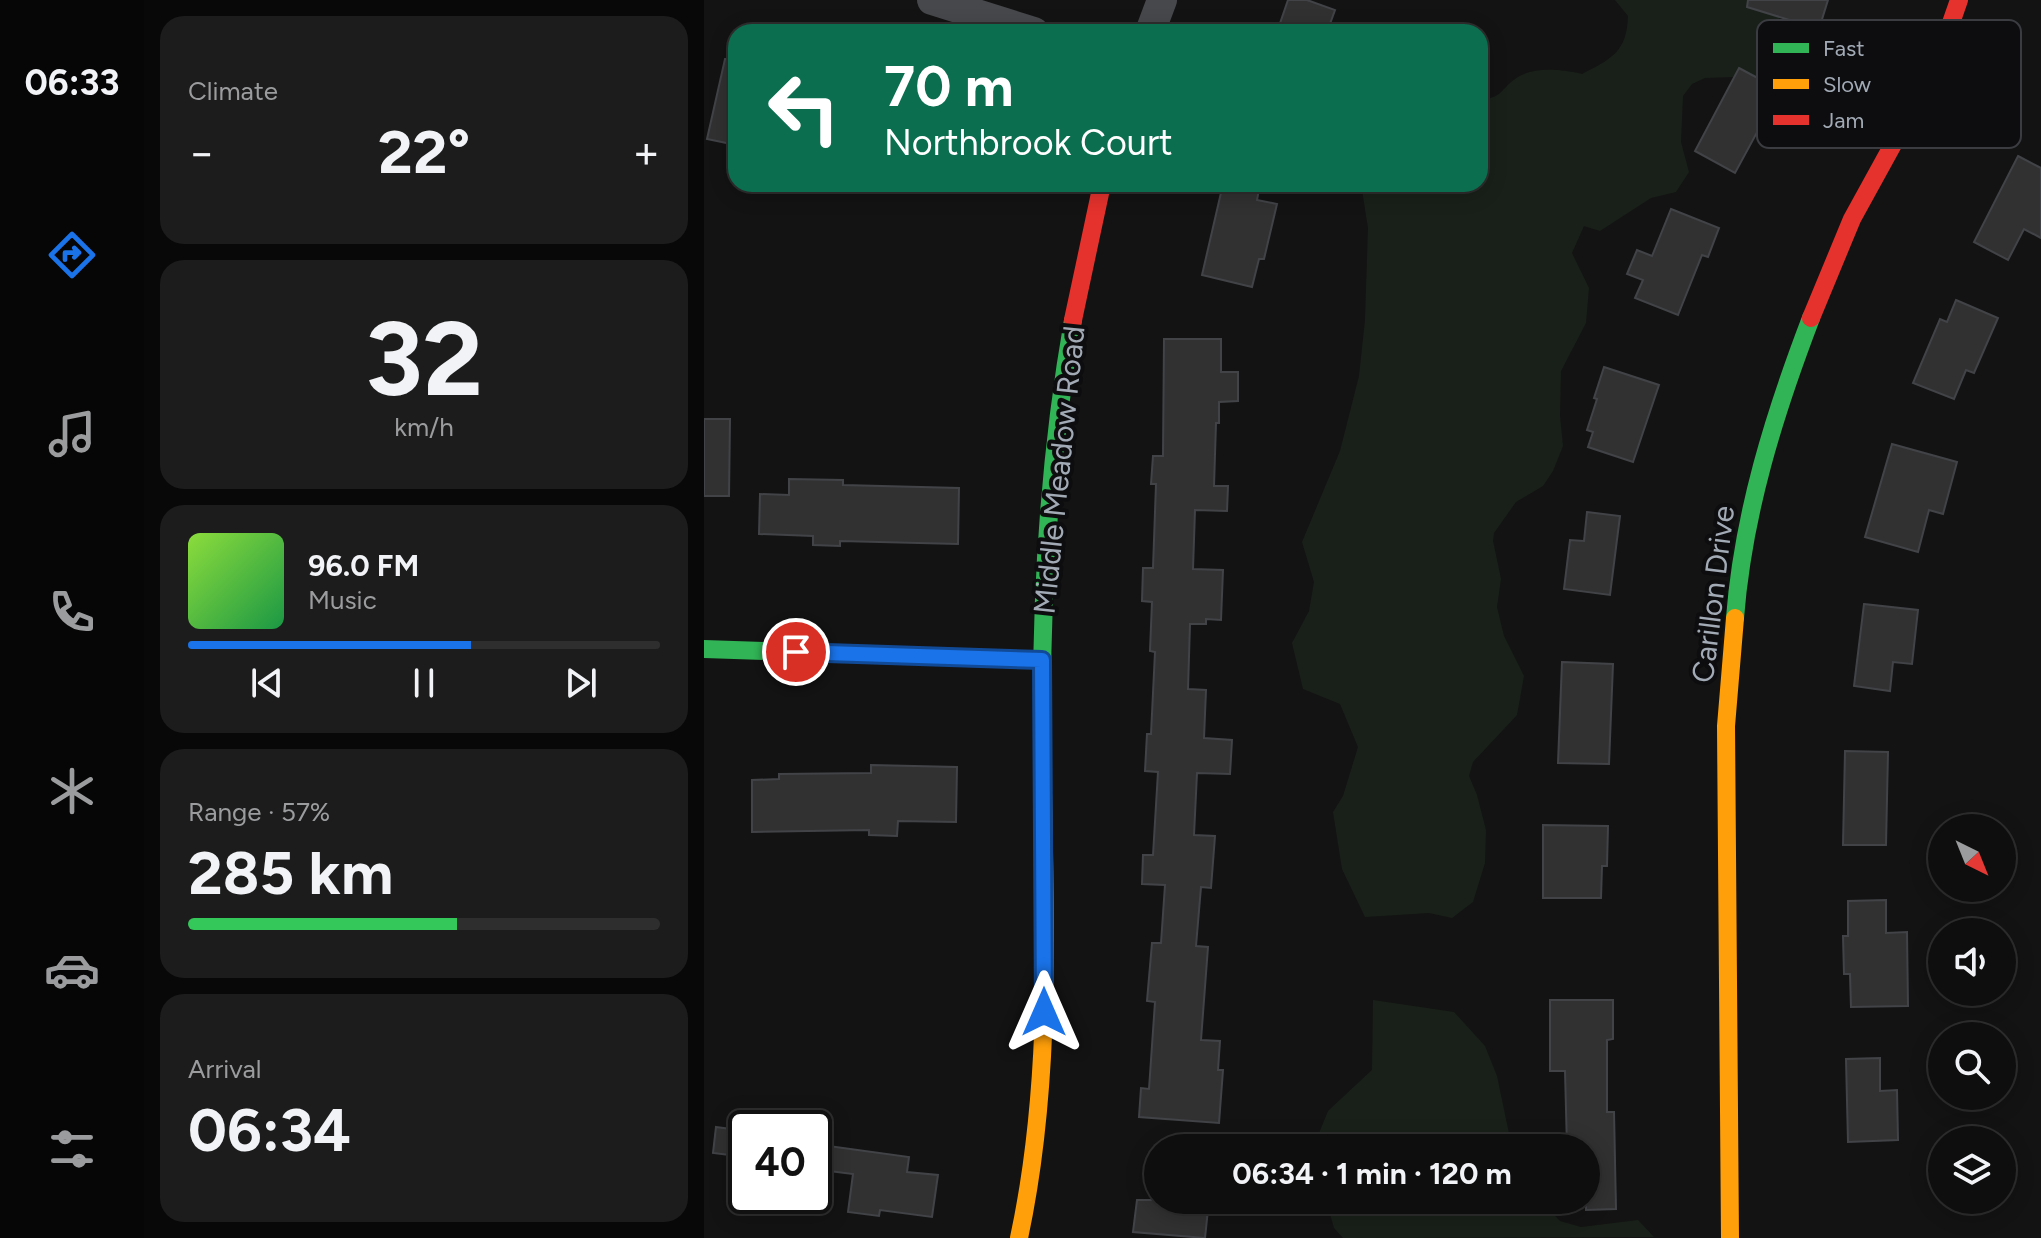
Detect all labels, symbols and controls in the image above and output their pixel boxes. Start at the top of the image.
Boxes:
legend [1757,20,2021,148]
text: Fast [1823,35,1865,62]
text: 70 m [884,53,1014,120]
icon: left [752,56,856,160]
text: 06:33 [24,61,120,104]
text: Slow [1823,71,1872,98]
text: Climate [188,75,278,107]
text: Jam [1823,107,1864,134]
text: 22° [378,116,470,188]
text: Northbrook Court [884,121,1173,164]
text: − [188,126,215,179]
text: + [633,126,660,179]
icon: directions [44,227,100,283]
text: 32 [365,296,483,421]
street label: Middle Meadow Road [1025,324,1093,616]
icon: music [44,406,100,462]
text: km/h [394,411,454,443]
street label: Carillon Drive [1684,503,1742,685]
text: 96.0 FM [308,547,419,584]
icon: phone [44,584,100,640]
text: Music [308,584,377,616]
pin [762,618,830,686]
icon: arrive [774,630,818,674]
icon: previous [245,661,289,705]
icon: pause [402,661,446,705]
icon: next [559,661,603,705]
icon: climate [44,763,100,819]
text: Range · 57% [188,796,330,828]
north arrow [1928,814,2016,902]
map controls [1928,814,2016,1214]
text: 285 km [188,837,393,909]
button: sound [1928,918,2016,1006]
icon: car [44,942,100,998]
position arrow [1002,970,1086,1054]
button: search [1928,1022,2016,1110]
text: Arrival [188,1053,261,1085]
text: 06:34 [188,1094,351,1166]
speed limit sign: 40 [728,1110,832,1214]
icon: filters [44,1121,100,1177]
button: layers [1928,1126,2016,1214]
text: 06:34 · 1 min · 120 m [1232,1155,1512,1192]

